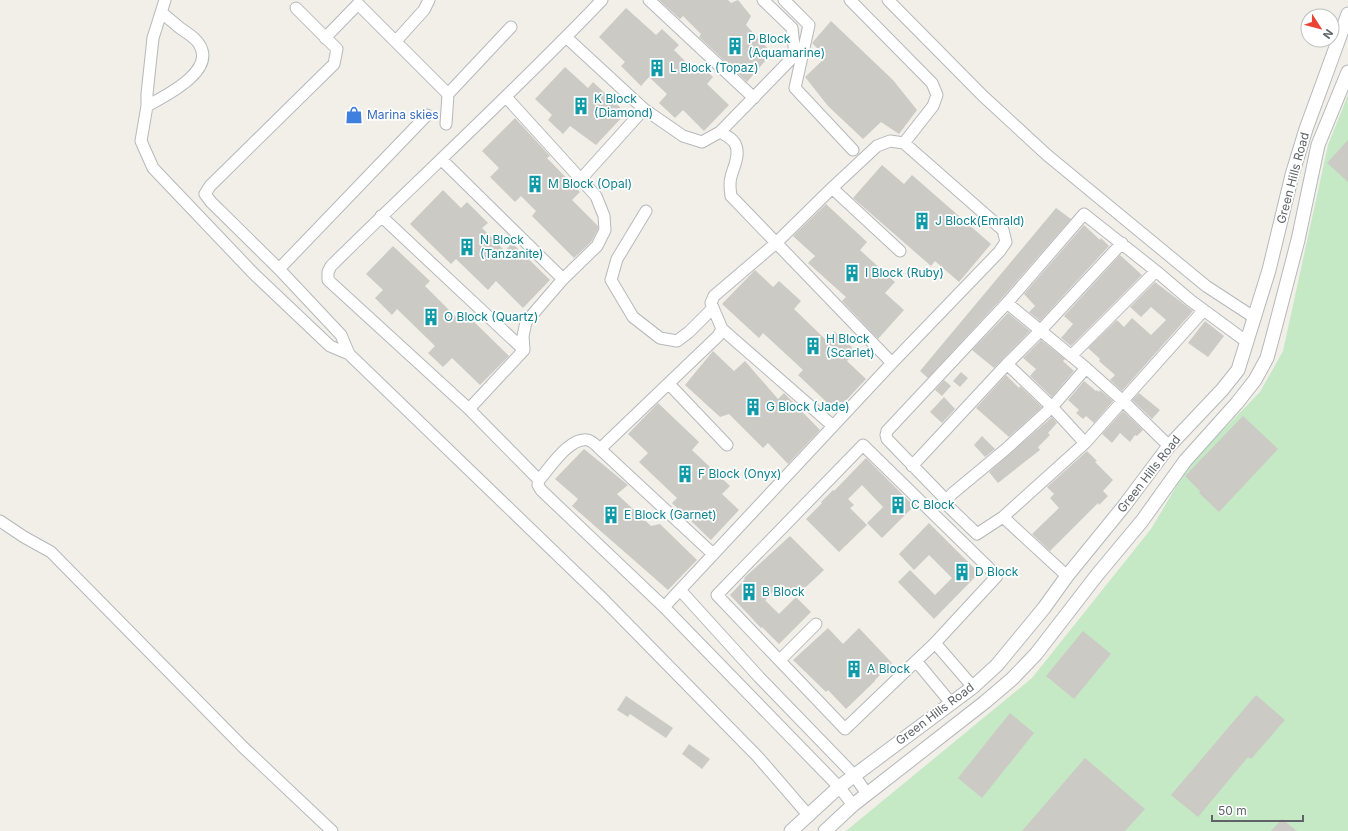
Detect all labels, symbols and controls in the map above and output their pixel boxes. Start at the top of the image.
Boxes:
north arrow [1300,8,1340,48]
text: N [1320,26,1336,41]
place label: P Block (Aquamarine) [748,31,825,60]
building icon: P Block (Aquamarine) [725,36,745,56]
building icon: L Block (Topaz) [647,58,667,78]
place label: L Block (Topaz) [670,60,759,75]
place label: K Block (Diamond) [594,91,653,120]
building icon: K Block (Diamond) [571,96,591,116]
shop icon: Marina skies [344,105,364,125]
place label: Marina skies [367,107,439,122]
street label: Green Hills Road [1273,131,1312,225]
building icon: M Block (Opal) [525,174,545,194]
place label: M Block (Opal) [548,176,632,191]
building icon: J Block(Emrald) [912,211,932,231]
place label: J Block(Emrald) [935,213,1025,228]
place label: N Block (Tanzanite) [480,232,543,261]
building icon: N Block (Tanzanite) [457,237,477,257]
building icon: I Block (Ruby) [842,263,862,283]
place label: I Block (Ruby) [865,265,944,280]
building icon: O Block (Quartz) [421,307,441,327]
place label: O Block (Quartz) [444,309,538,324]
place label: H Block (Scarlet) [826,331,875,360]
building icon: H Block (Scarlet) [803,336,823,356]
building icon: G Block (Jade) [743,397,763,417]
place label: G Block (Jade) [766,399,850,414]
street label: Green Hills Road [1114,432,1183,515]
building icon: F Block (Onyx) [675,464,695,484]
place label: F Block (Onyx) [698,466,781,481]
building icon: C Block [888,495,908,515]
place label: C Block [911,497,955,512]
building icon: E Block (Garnet) [601,505,621,525]
place label: E Block (Garnet) [624,507,717,522]
building icon: D Block [952,562,972,582]
place label: D Block [975,564,1019,579]
building icon: B Block [739,582,759,602]
place label: B Block [762,584,805,599]
building icon: A Block [844,659,864,679]
place label: A Block [867,661,910,676]
street label: Green Hills Road [893,679,977,748]
scale bar [1212,797,1303,823]
text: 50 m [1218,803,1247,818]

